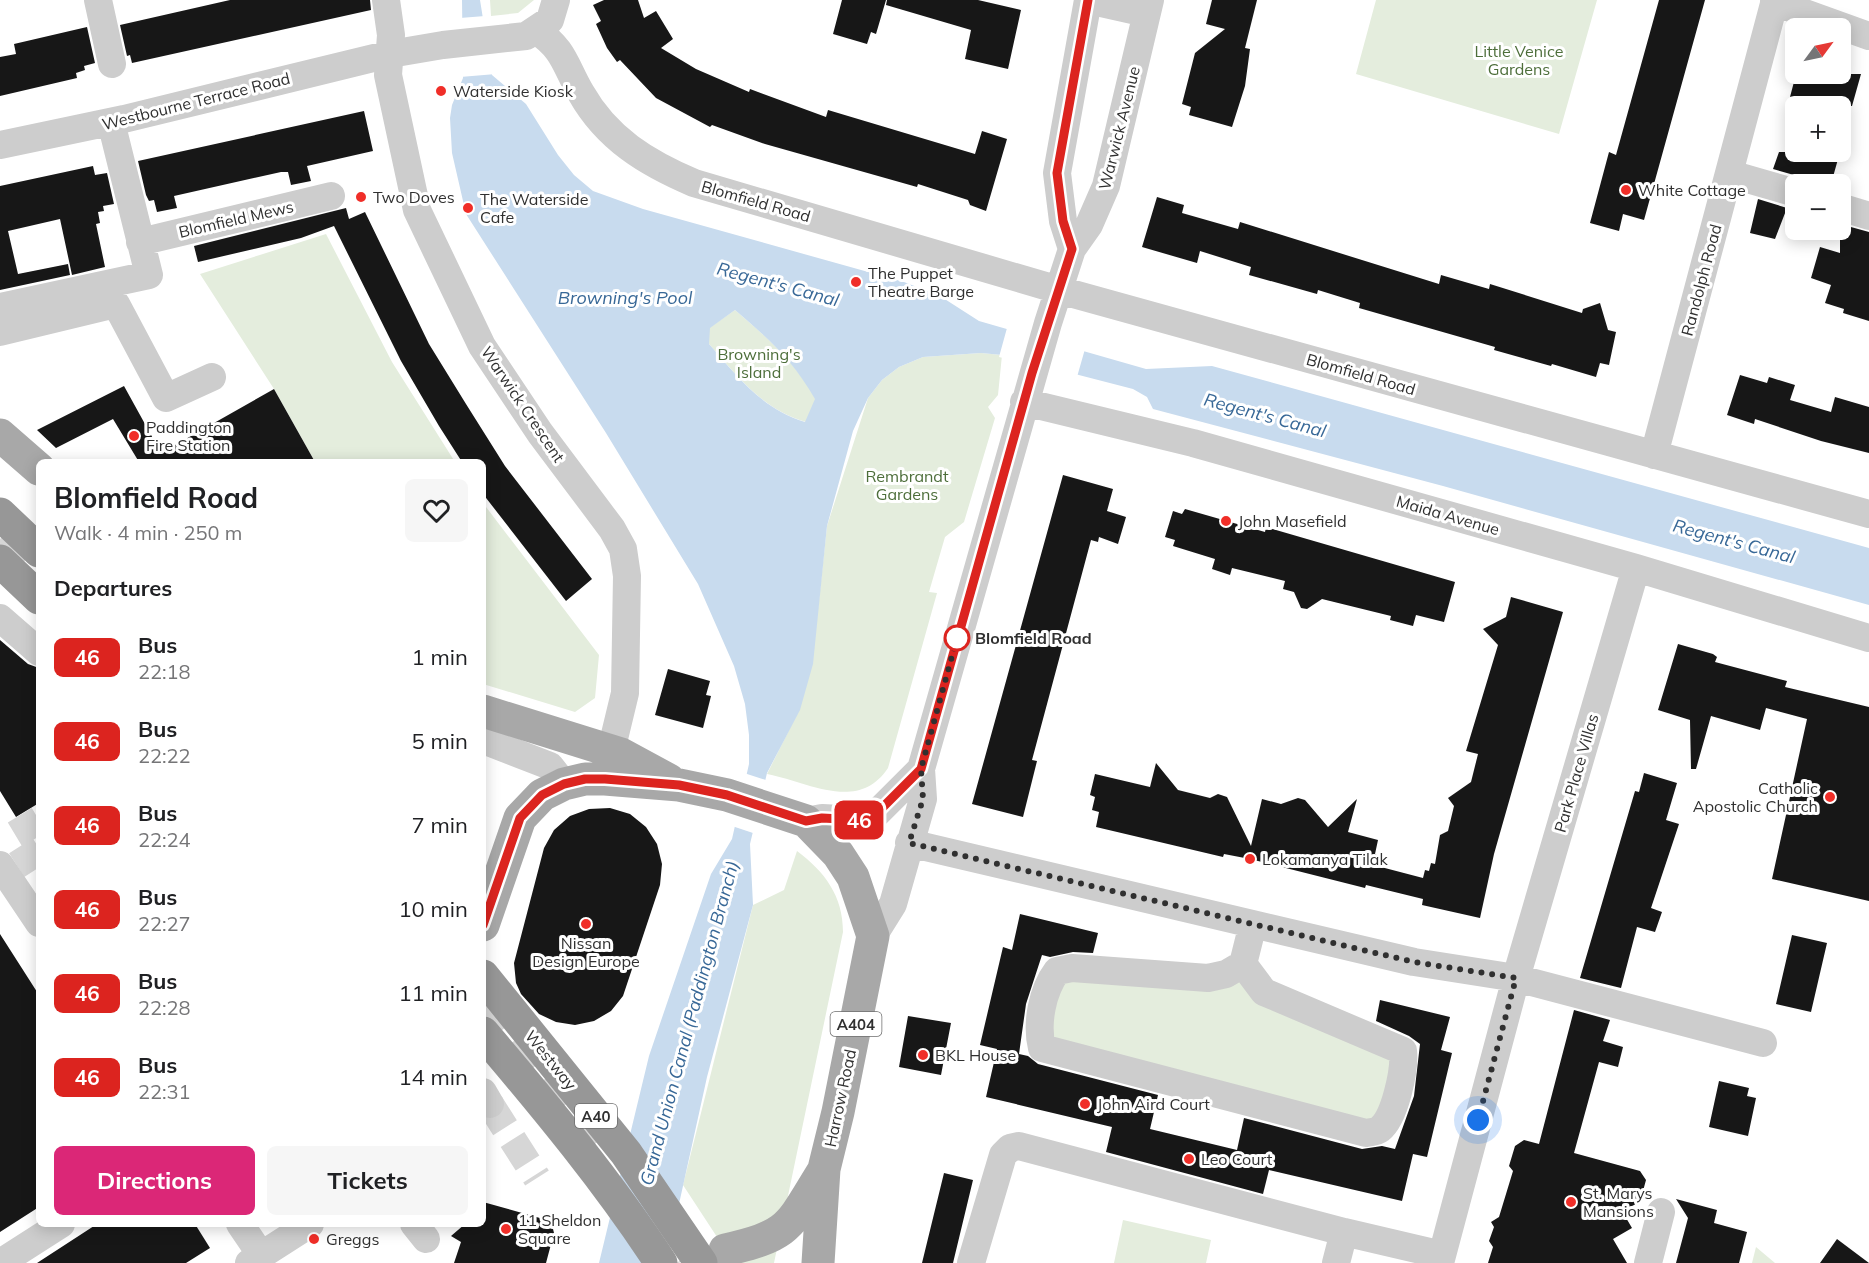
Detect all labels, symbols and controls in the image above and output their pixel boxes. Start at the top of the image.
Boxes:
north arrow [1785,18,1851,84]
map controls [1785,18,1851,240]
park label: Little Venice Gardens [1475,41,1563,79]
street label: Warwick Avenue [1094,64,1144,192]
street label: Westbourne Terrace Road [100,68,292,134]
place label: Waterside Kiosk [453,81,574,101]
marker: Waterside Kiosk [434,84,448,98]
button: + [1785,96,1851,162]
button: − [1785,174,1851,240]
street label: Blomfield Road [699,176,813,226]
place label: White Cottage [1638,180,1746,200]
marker: White Cottage [1619,183,1633,197]
place label: Two Doves [373,187,455,207]
place label: The Waterside Cafe [480,189,588,227]
marker: Two Doves [354,190,368,204]
street label: Blomfield Mews [177,196,295,242]
marker: The Waterside Cafe [461,201,475,215]
street label: Randolph Road [1676,222,1726,338]
water label: Regent's Canal [714,257,842,312]
place label: The Puppet Theatre Barge [868,263,974,301]
marker: The Puppet Theatre Barge [849,275,863,289]
water label: Browning's Pool [558,286,693,309]
street label: Warwick Crescent [477,342,569,466]
park label: Browning's Island [717,344,801,382]
street label: Blomfield Road [1304,349,1418,399]
water label: Regent's Canal [1201,388,1329,443]
place label: Paddington Fire Station [146,417,232,455]
marker: Paddington Fire Station [127,429,141,443]
park label: Rembrandt Gardens [865,466,949,504]
button: heart [405,479,468,542]
text: Blomfield Road [54,480,258,515]
street label: Maida Avenue [1394,491,1502,539]
place label: John Masefield [1238,511,1347,531]
marker: John Masefield [1219,514,1233,528]
water label: Regent's Canal [1670,514,1798,569]
text: Walk · 4 min · 250 m [54,520,242,545]
text: Departures [54,574,172,602]
marker: Blomfield Road [944,625,970,651]
place label: Blomfield Road [975,628,1092,648]
text: Bus [138,631,177,659]
text: 1 min [412,643,468,671]
text: 46 [74,644,100,670]
text: 22:18 [138,659,191,684]
street label: Park Place Villas [1550,711,1603,835]
text: Bus [138,715,177,743]
text: 5 min [412,727,468,755]
text: 46 [74,728,100,754]
text: 22:22 [138,743,191,768]
place label: Catholic Apostolic Church [1693,778,1818,816]
marker: Catholic Apostolic Church [1823,790,1837,804]
text: Bus [138,799,177,827]
line badge: 46 [832,800,886,840]
text: 46 [846,807,872,833]
text: 7 min [412,811,468,839]
text: 46 [74,812,100,838]
text: 22:24 [138,827,191,852]
place label: Lokamanya Tilak [1262,849,1388,869]
marker: Lokamanya Tilak [1243,852,1257,866]
water label: Grand Union Canal (Paddington Branch) [635,858,743,1188]
text: Bus [138,883,177,911]
text: 10 min [398,895,468,923]
text: 46 [74,896,100,922]
text: 22:27 [138,911,191,936]
marker: Nissan Design Europe [579,917,593,931]
place label: Nissan Design Europe [532,933,640,971]
text: Bus [138,967,177,995]
text: 11 min [398,979,468,1007]
text: 46 [74,980,100,1006]
text: 22:28 [138,995,191,1020]
road number: A404 [830,1012,882,1036]
street label: Westway [521,1026,581,1094]
place label: BKL House [935,1045,1016,1065]
street label: Harrow Road [820,1047,860,1149]
marker: BKL House [916,1048,930,1062]
text: Bus [138,1051,177,1079]
text: 14 min [398,1063,468,1091]
text: 46 [74,1064,100,1090]
text: 22:31 [138,1079,191,1104]
place label: John Aird Court [1097,1094,1210,1114]
marker: John Aird Court [1078,1097,1092,1111]
road number: A40 [575,1104,617,1128]
your location [1463,1105,1493,1135]
button: Directions [54,1146,255,1215]
button: Tickets [267,1146,468,1215]
place label: Leo Court [1201,1149,1273,1169]
marker: Leo Court [1182,1152,1196,1166]
place label: St. Marys Mansions [1583,1183,1654,1221]
marker: St. Marys Mansions [1564,1195,1578,1209]
place label: 11 Sheldon Square [518,1210,601,1248]
marker: 11 Sheldon Square [499,1222,513,1236]
place label: Greggs [326,1229,379,1249]
marker: Greggs [307,1232,321,1246]

